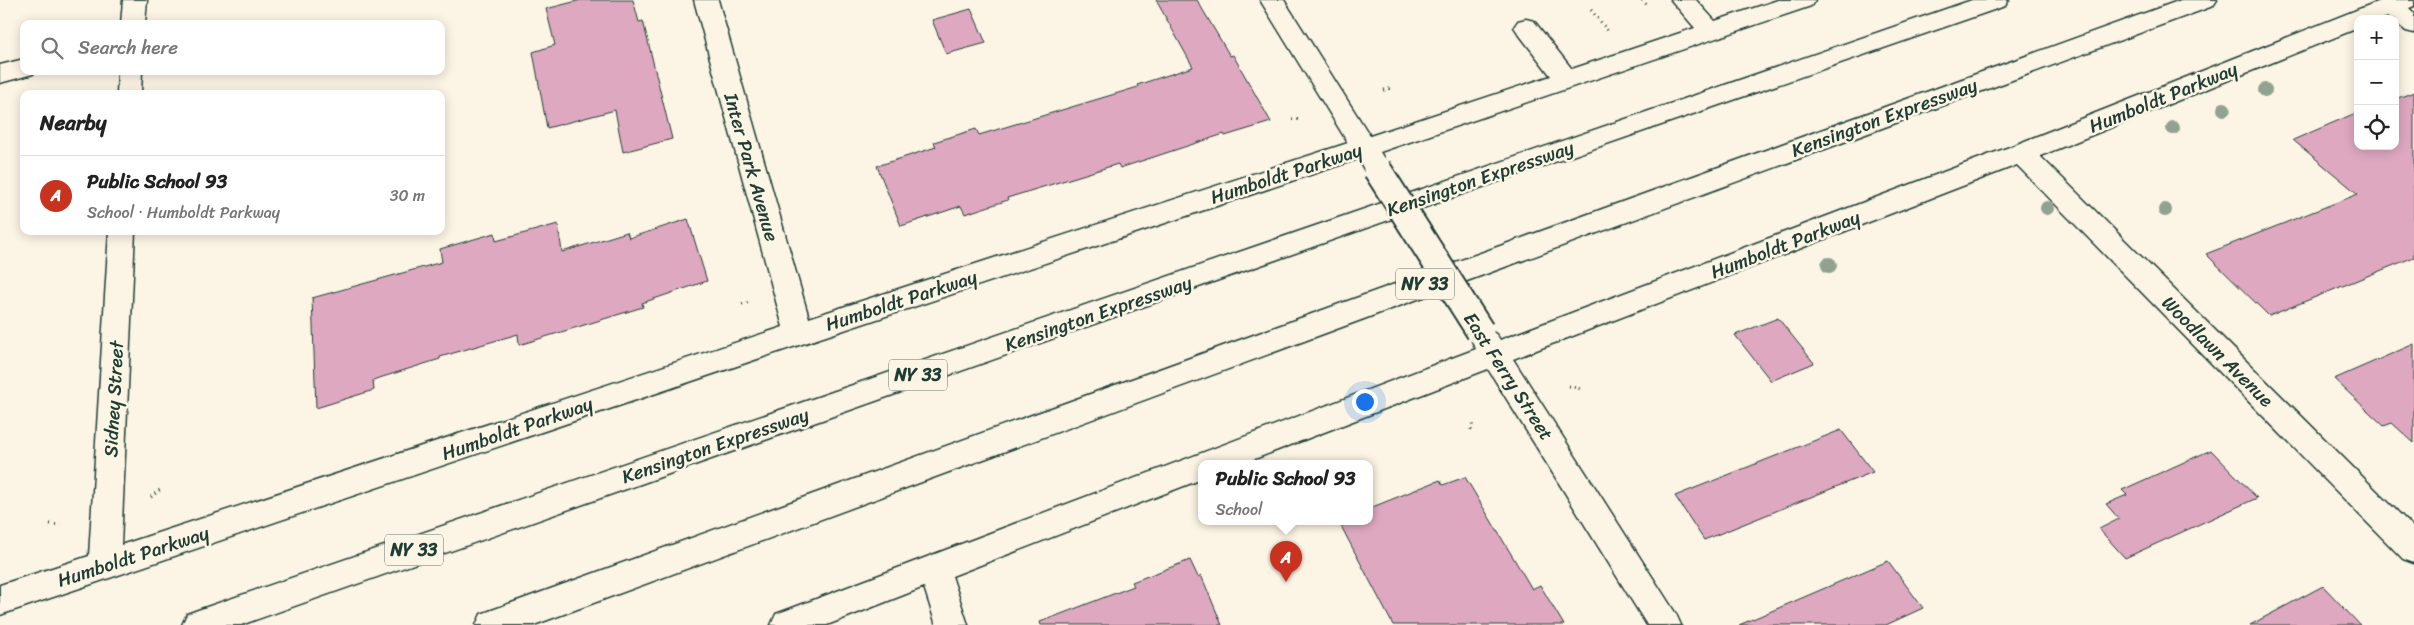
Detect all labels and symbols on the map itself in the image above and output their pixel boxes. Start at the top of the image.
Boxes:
street label: Humboldt Parkway [2084,52,2243,142]
street label: Kensington Expressway [1786,68,1982,167]
street label: Inter Park Avenue [714,88,789,245]
street label: Kensington Expressway [1382,131,1578,226]
street label: Humboldt Parkway [1206,133,1367,214]
street label: Humboldt Parkway [1705,201,1865,288]
street label: Humboldt Parkway [821,260,982,341]
street label: Kensington Expressway [1000,266,1196,361]
road number: NY 33 [1396,268,1454,300]
street label: Woodlawn Avenue [2154,287,2282,415]
street label: East Ferry Street [1454,305,1563,447]
street label: Sidney Street [94,339,133,458]
road number: NY 33 [889,360,947,390]
street label: Humboldt Parkway [437,387,598,470]
your location [1352,389,1378,415]
street label: Kensington Expressway [617,398,813,493]
street label: Humboldt Parkway [53,516,214,597]
road number: NY 33 [385,534,443,566]
pin: A [1270,541,1302,582]

